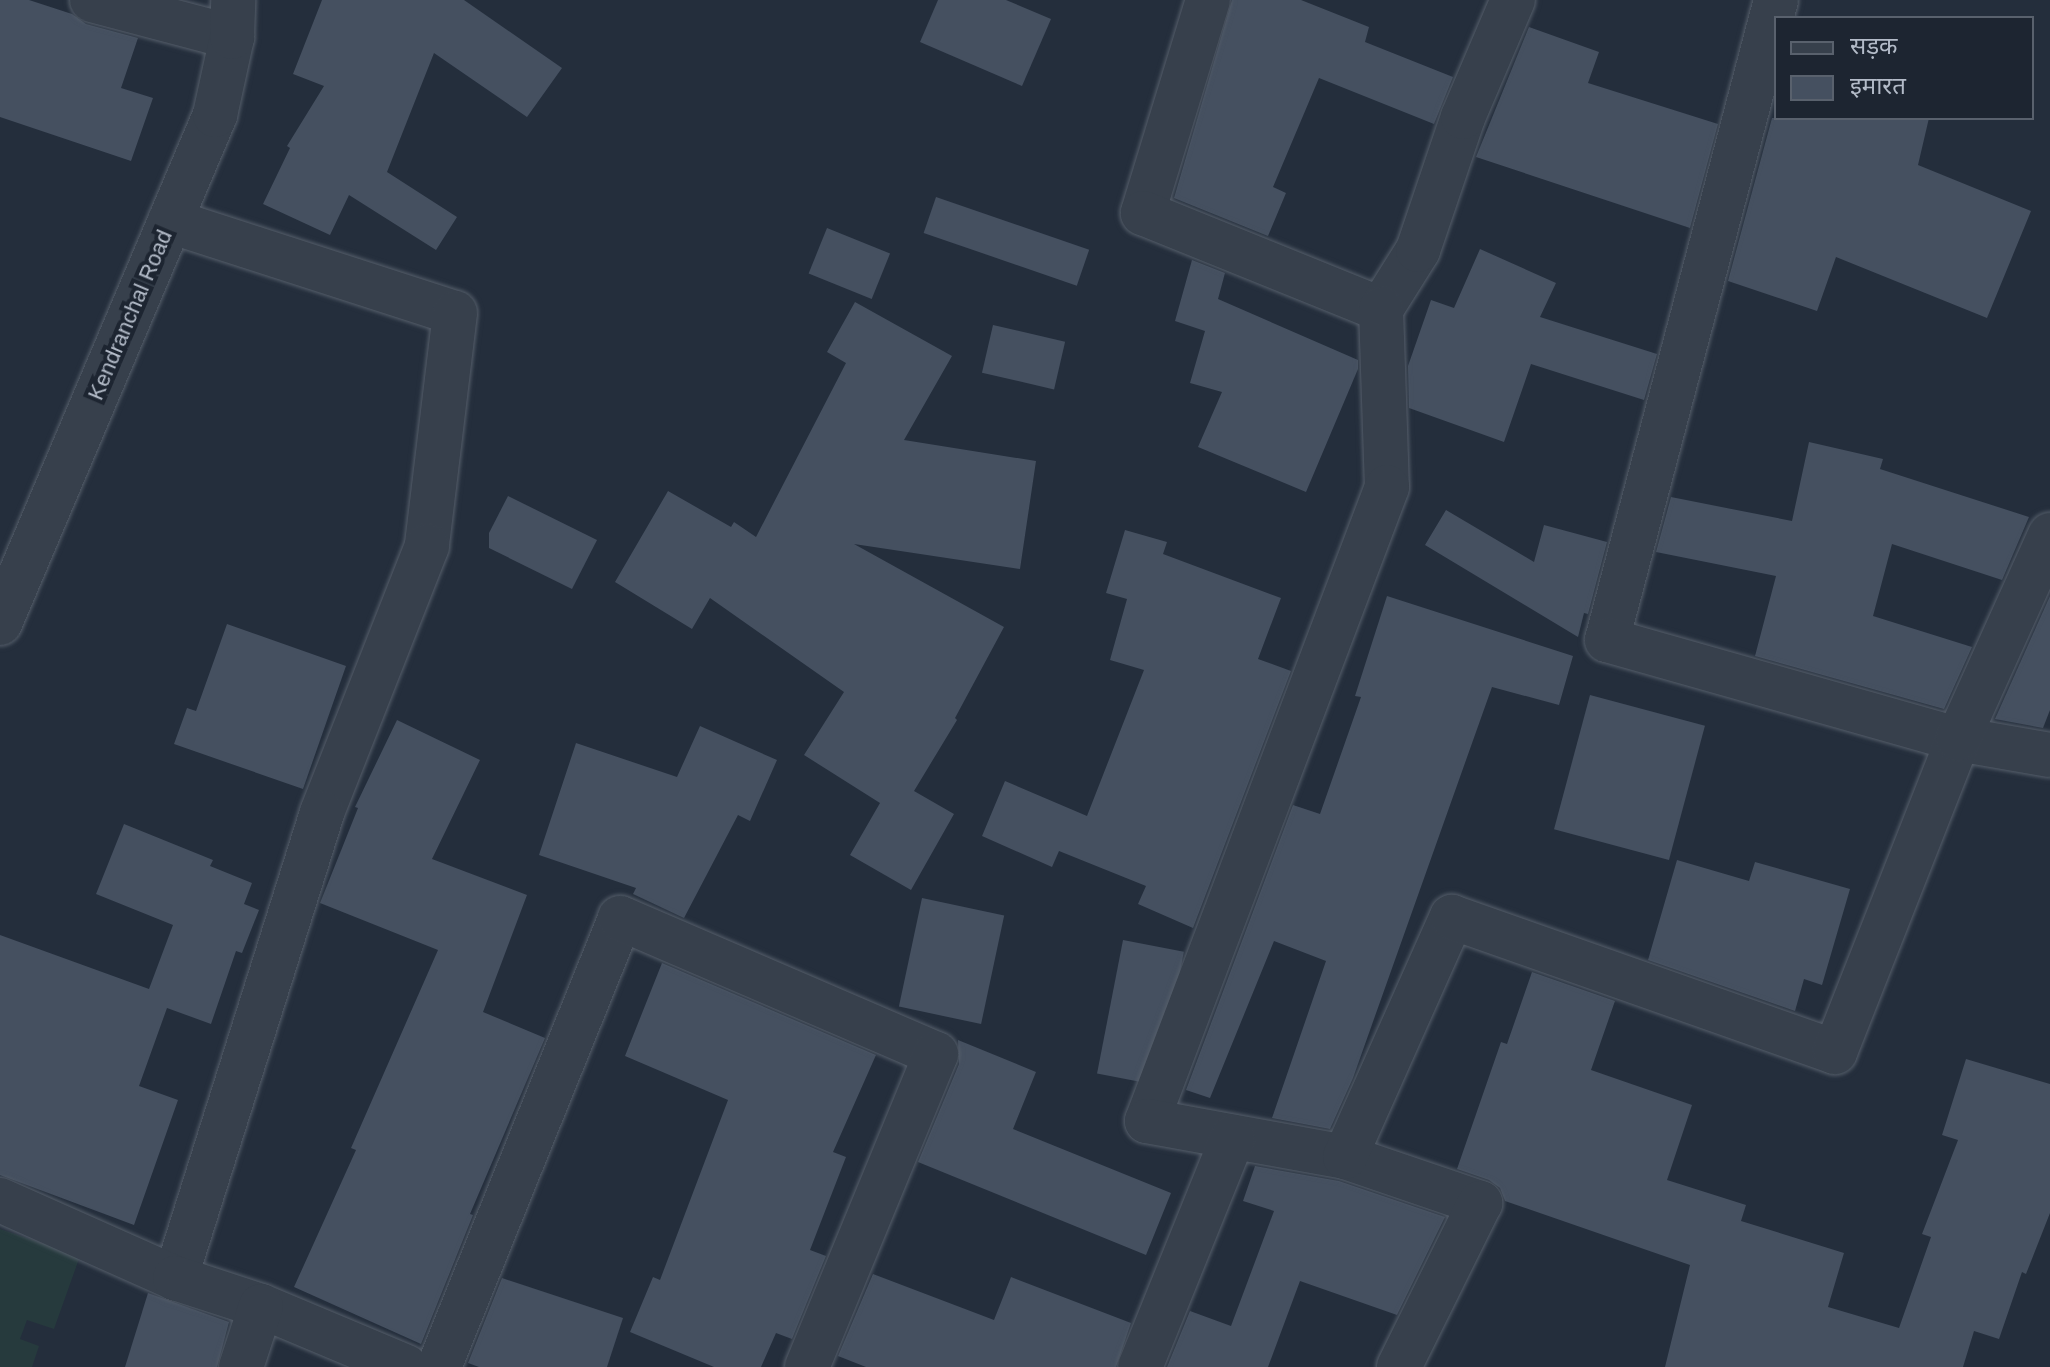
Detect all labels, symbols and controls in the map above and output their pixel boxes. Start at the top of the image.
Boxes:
legend [1774,16,2034,120]
text: सड़क [1850,32,1898,59]
text: इमारत [1850,72,1906,99]
street label: Kendranchal Road [82,226,178,404]

